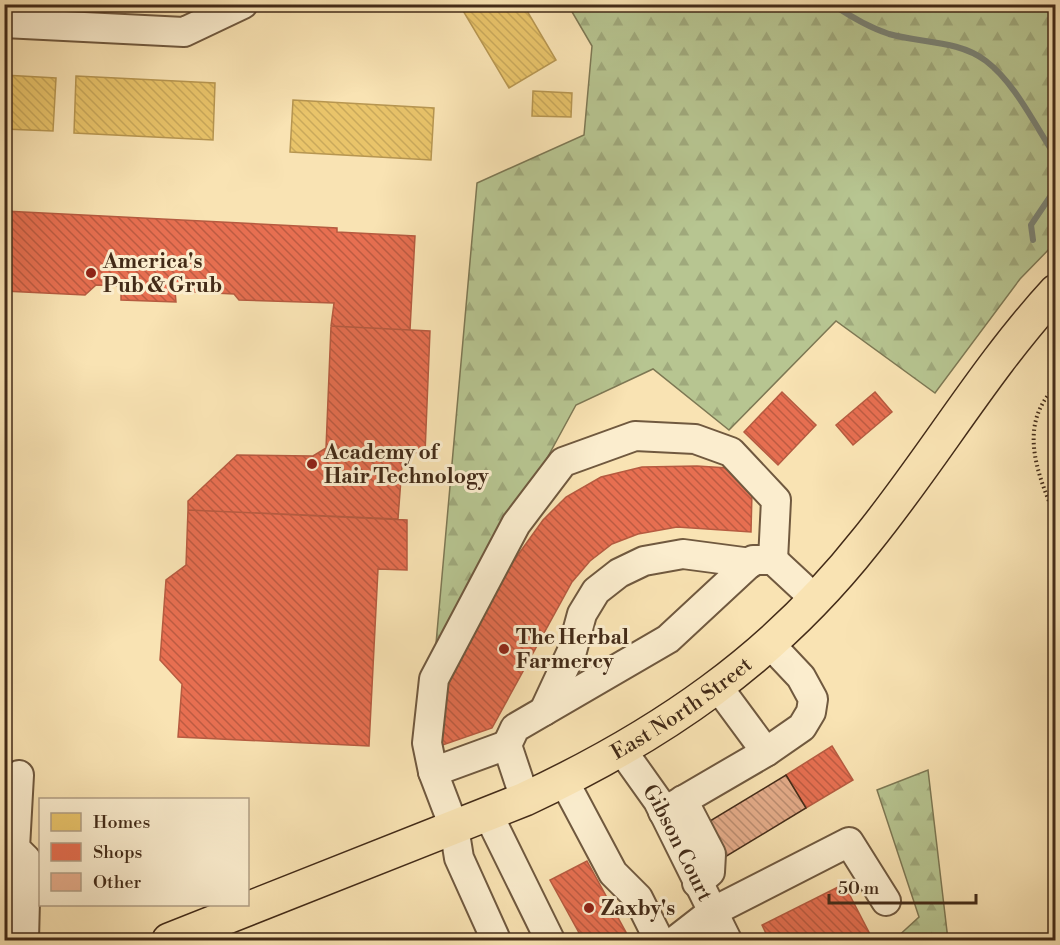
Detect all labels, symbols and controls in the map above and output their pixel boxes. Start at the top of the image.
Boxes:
place label: America's Pub & Grub [102,249,222,299]
marker: America's Pub & Grub [84,266,98,280]
place label: Academy of Hair Technology [323,440,489,490]
marker: Academy of Hair Technology [305,457,319,471]
place label: The Herbal Farmercy [516,625,629,675]
marker: The Herbal Farmercy [497,642,511,656]
street label: East North Street [607,652,758,766]
street label: Gibson Court [636,780,718,906]
legend [39,798,249,906]
text: Homes [93,811,150,834]
text: Shops [93,841,143,864]
scale bar [829,867,976,905]
text: Other [93,871,141,894]
text: 50 m [838,877,880,900]
place label: Zaxby's [601,896,675,922]
marker: Zaxby's [582,901,596,915]

